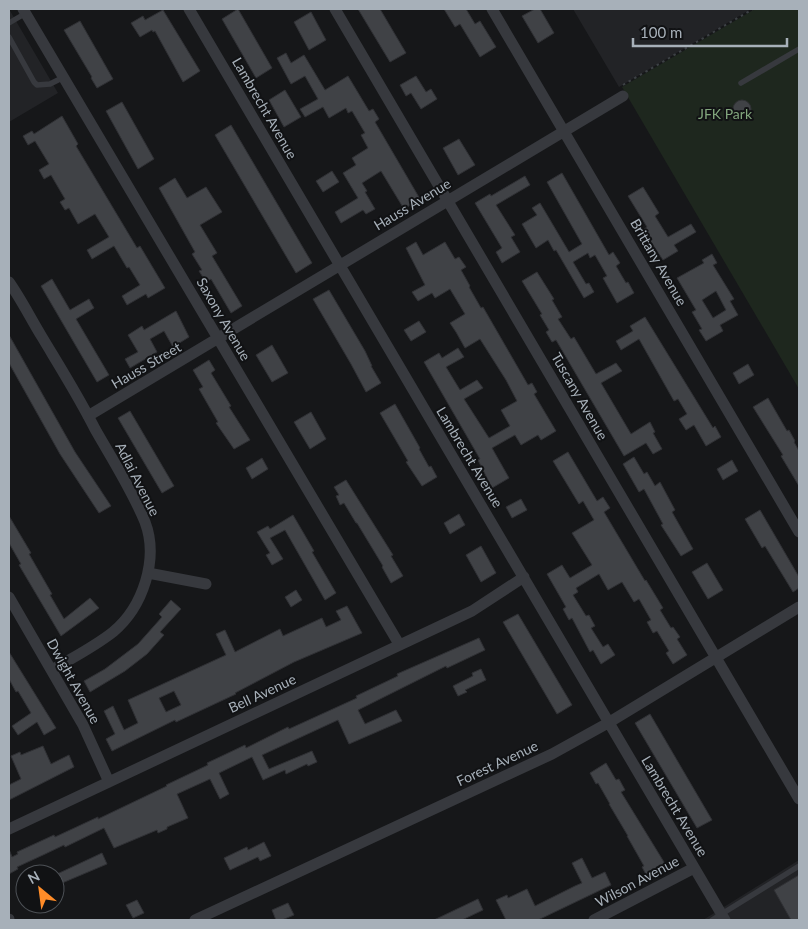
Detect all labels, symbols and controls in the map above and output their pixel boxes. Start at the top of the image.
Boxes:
scale bar [633,15,787,47]
text: 100 m [640,23,682,41]
street label: Lambrecht Avenue [229,54,301,162]
park label: JFK Park [698,105,753,122]
street label: Hauss Avenue [370,174,454,234]
street label: Brittany Avenue [627,215,691,309]
street label: Saxony Avenue [193,274,255,364]
street label: Hauss Street [108,338,184,392]
street label: Tuscany Avenue [548,349,612,443]
street label: Lambrecht Avenue [433,404,507,510]
street label: Adlai Avenue [112,439,164,519]
street label: Dwight Avenue [44,636,104,726]
street label: Bell Avenue [226,670,298,716]
street label: Forest Avenue [454,737,540,789]
street label: Lambrecht Avenue [638,753,712,859]
street label: Wilson Avenue [592,852,682,910]
north arrow [15,864,65,914]
text: N [25,867,42,887]

